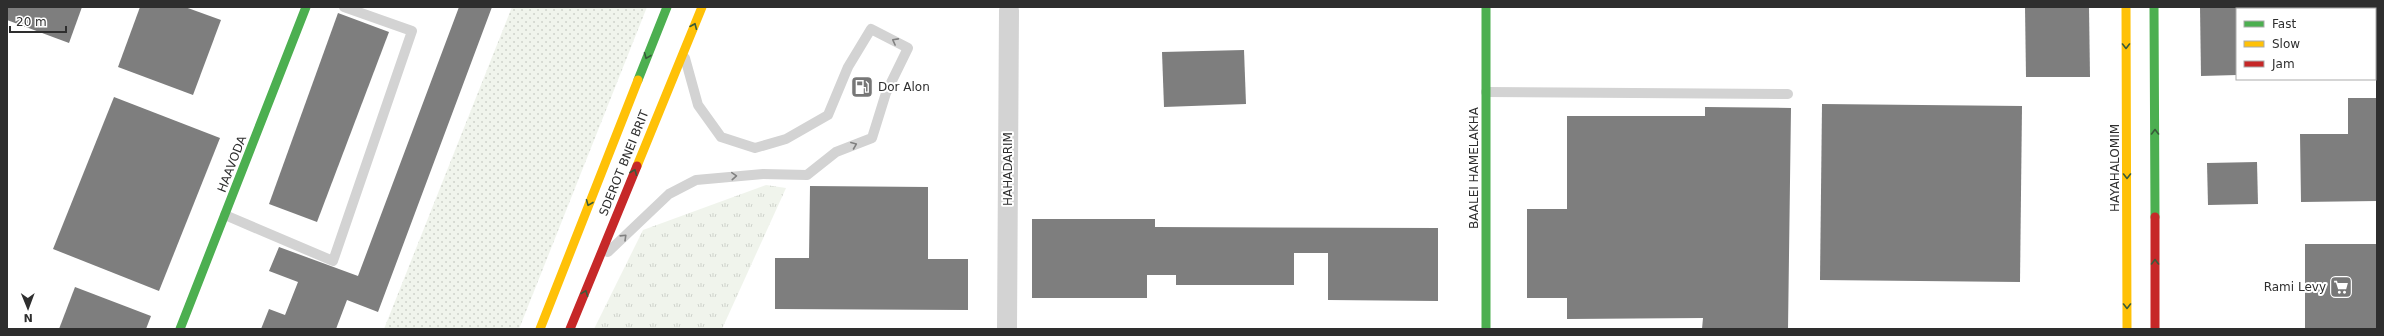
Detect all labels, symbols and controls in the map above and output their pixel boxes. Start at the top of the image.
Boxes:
scale bar [10,8,66,34]
legend [2236,8,2376,80]
text: 20 m [16,15,47,29]
text: Fast [2272,17,2296,31]
one-way arrow [689,23,697,31]
text: Slow [2272,37,2300,51]
one-way arrow [892,39,899,46]
one-way arrow [2122,43,2130,49]
one-way arrow [644,53,652,60]
text: Jam [2271,57,2295,71]
fuel station icon: Dor Alon [849,74,875,100]
place label: Dor Alon [878,80,930,94]
street label: BAALEI HAMELAKHA [1467,106,1481,229]
street label: SDEROT BNEI BRIT [596,107,652,218]
street label: HAYAHALOMIM [2108,124,2122,212]
one-way arrow [2151,129,2159,135]
street label: HAHADARIM [1001,132,1015,206]
street label: HAAVODA [215,133,250,194]
one-way arrow [851,141,858,149]
one-way arrow [629,169,637,176]
one-way arrow [731,171,737,180]
one-way arrow [2123,173,2131,179]
one-way arrow [586,200,594,207]
one-way arrow [619,234,627,241]
one-way arrow [2151,259,2159,265]
supermarket icon: Rami Levy [2328,274,2354,300]
place label: Rami Levy [2264,280,2326,294]
north arrow [8,288,48,328]
one-way arrow [580,289,588,296]
one-way arrow [2123,303,2131,309]
text: N [23,311,33,324]

